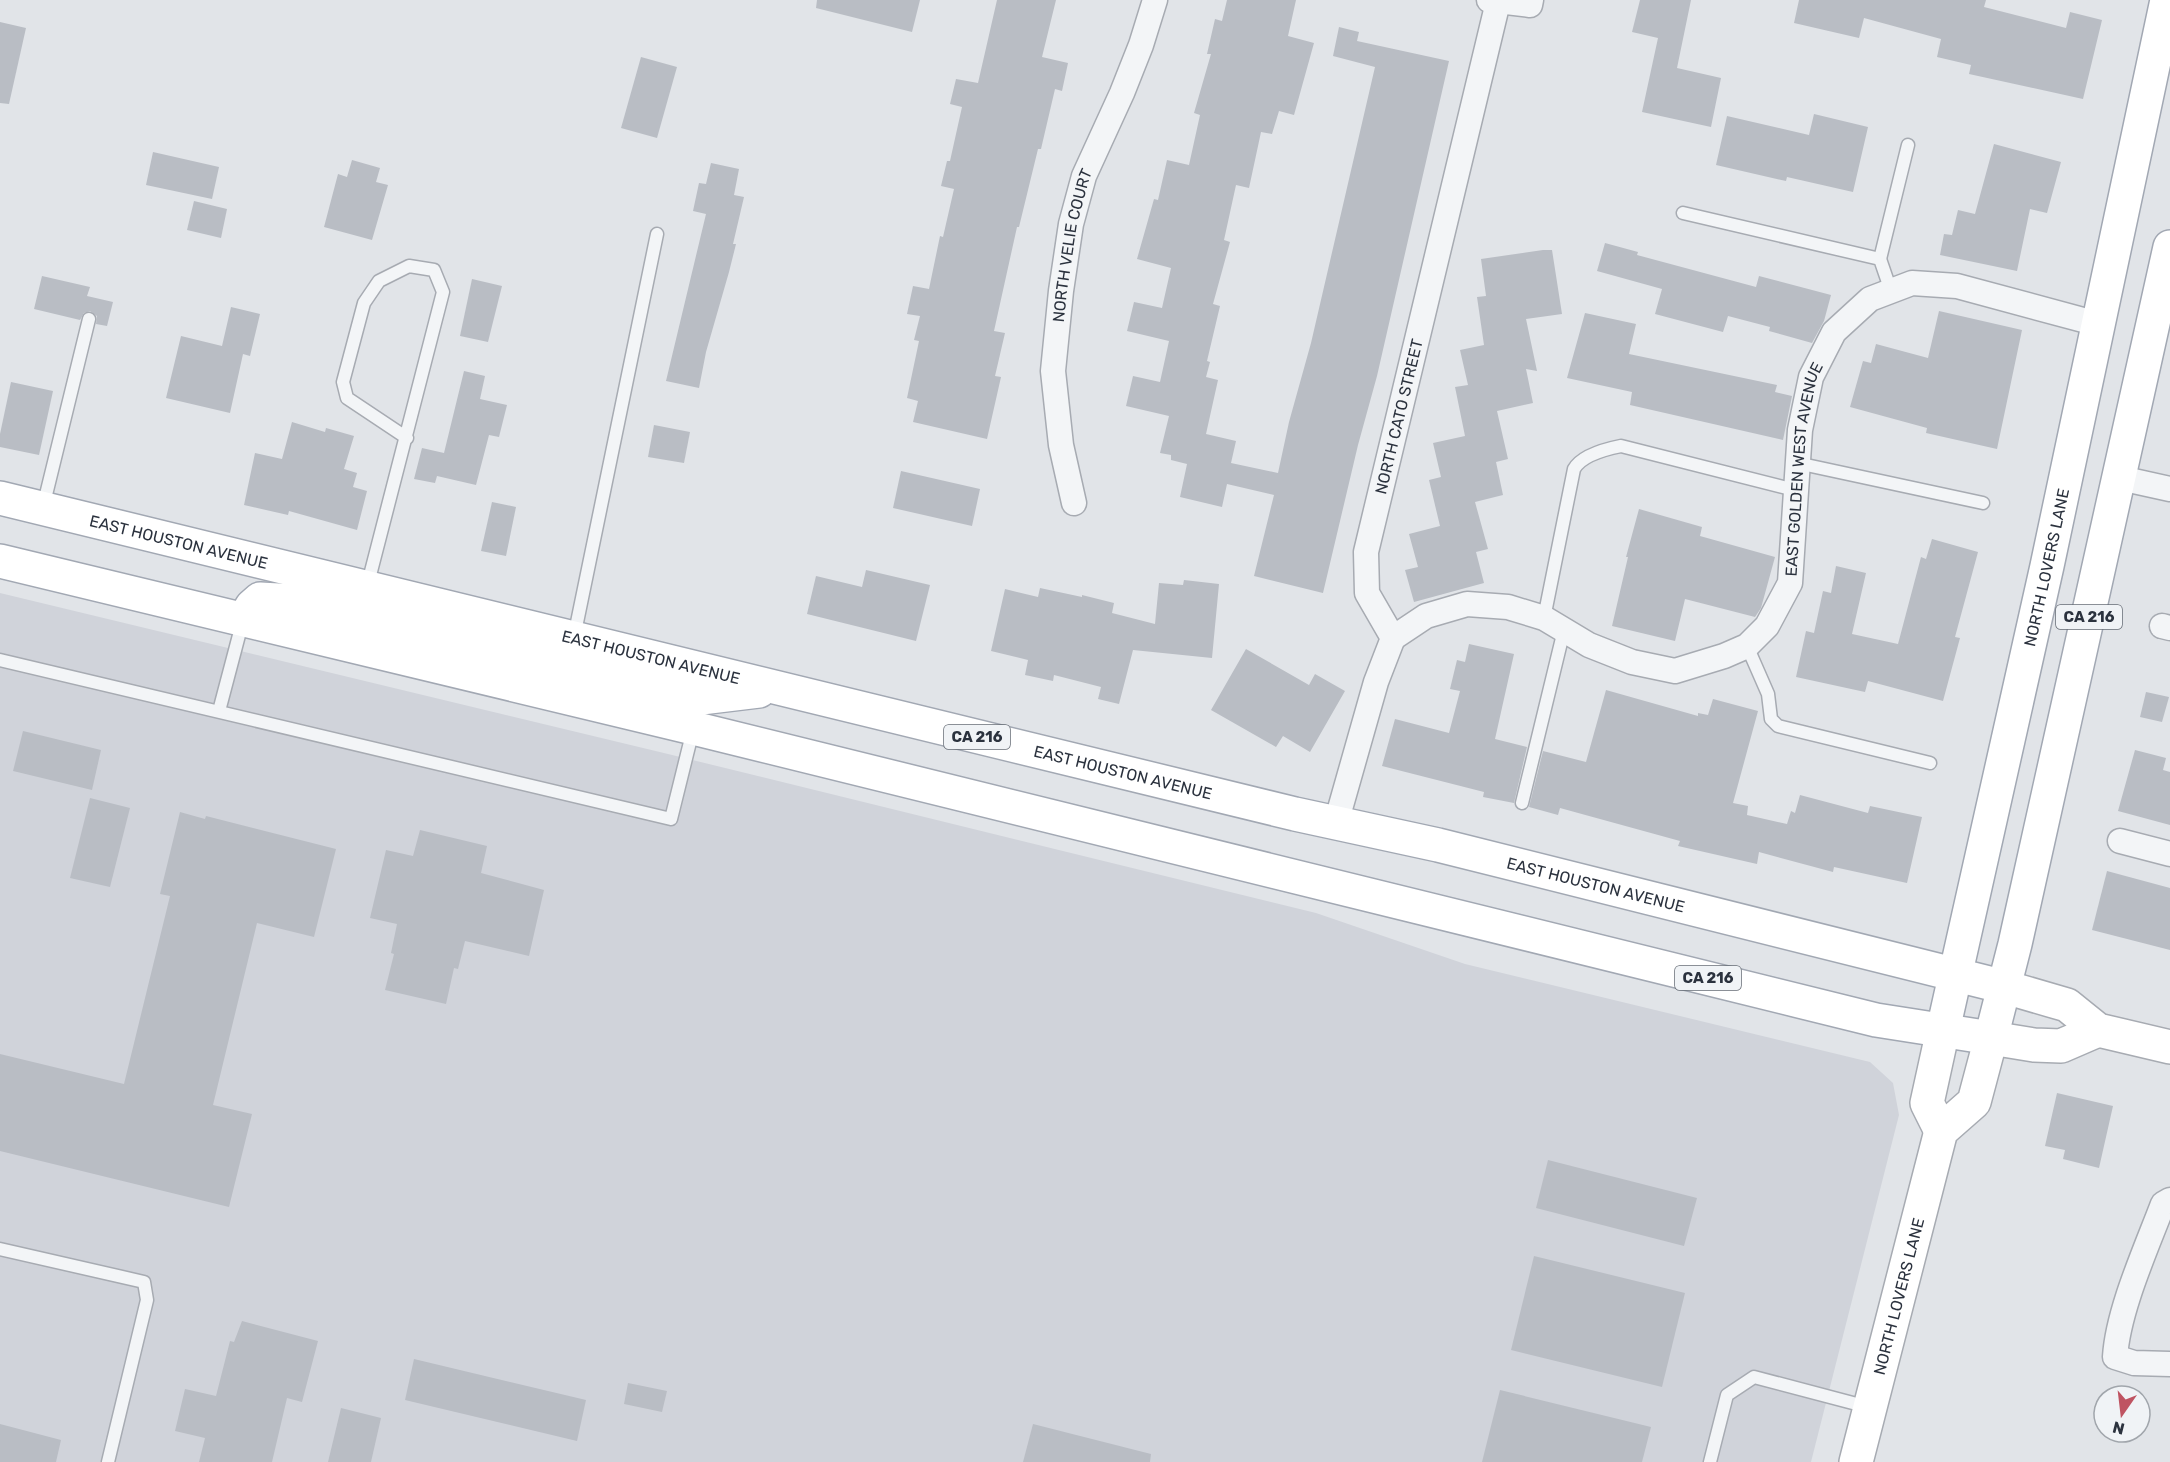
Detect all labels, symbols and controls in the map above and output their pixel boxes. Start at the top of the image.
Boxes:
street label: NORTH VELIE COURT [1048,165,1096,323]
street label: NORTH CATO STREET [1371,337,1426,496]
street label: EAST GOLDEN WEST AVENUE [1781,359,1826,577]
street label: NORTH LOVERS LANE [2020,487,2073,648]
street label: EAST HOUSTON AVENUE [88,511,270,573]
road number: CA 216 [2056,605,2122,629]
street label: EAST HOUSTON AVENUE [560,626,742,688]
road number: CA 216 [944,725,1010,749]
street label: EAST HOUSTON AVENUE [1032,741,1214,803]
street label: EAST HOUSTON AVENUE [1505,853,1687,916]
road number: CA 216 [1675,966,1741,990]
street label: NORTH LOVERS LANE [1869,1216,1928,1377]
north arrow [2092,1384,2152,1444]
text: N [2111,1417,2126,1439]

